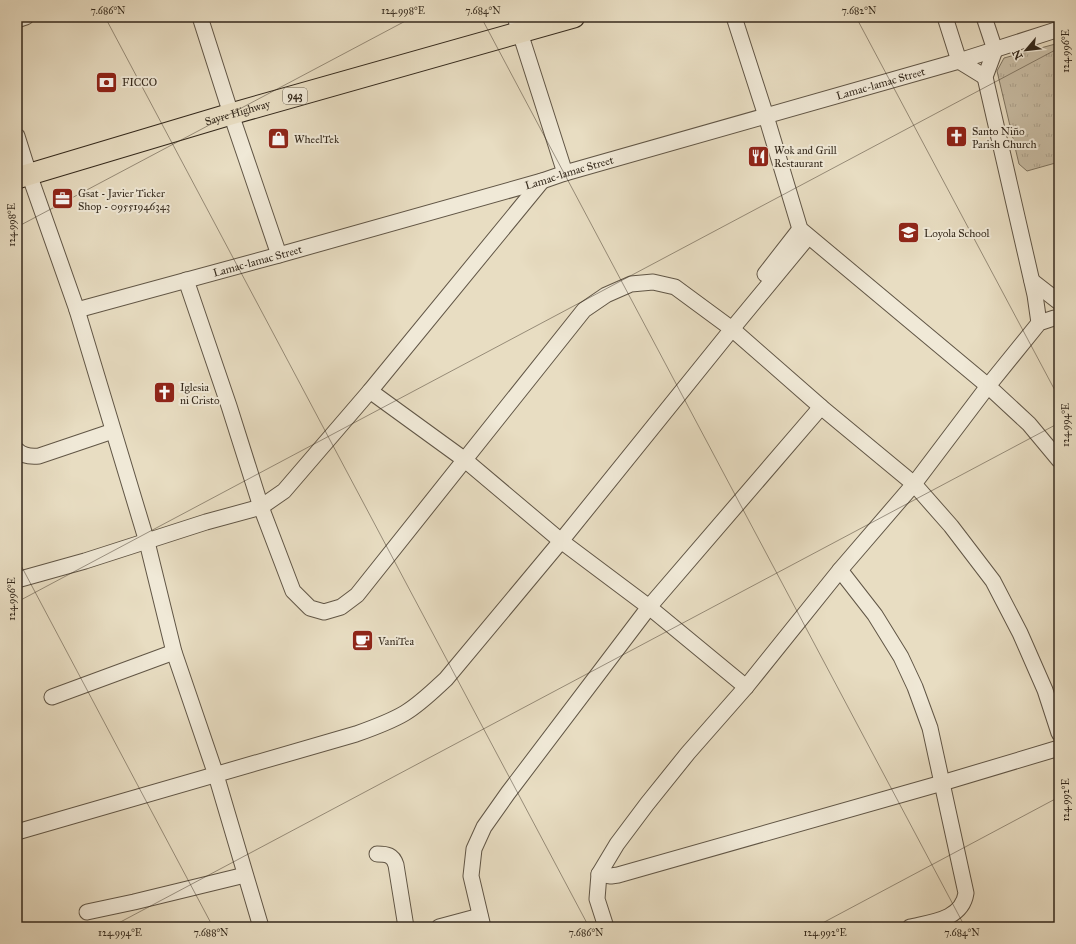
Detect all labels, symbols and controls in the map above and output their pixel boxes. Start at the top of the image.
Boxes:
text: 7.686°N [91,5,126,17]
text: 124.998°E [381,5,425,17]
text: 7.684°N [465,5,501,17]
text: 7.682°N [842,5,877,17]
text: 124.996°E [1060,29,1072,73]
north arrow [1006,30,1046,70]
text: N [1009,47,1026,62]
street label: Lamac-lamac Street [835,64,927,102]
bank icon: FICCO [94,69,120,95]
place label: FICCO [122,76,157,89]
road number: 943 [283,88,307,104]
street label: Sayre Highway [203,97,272,128]
church icon: Santo Niño Parish Church [943,124,969,150]
place label: Santo Niño Parish Church [972,125,1037,151]
shop icon: WheelTek [265,126,291,152]
place label: WheelTek [294,133,340,146]
restaurant icon: Wok and Grill Restaurant [745,143,771,169]
place label: Wok and Grill Restaurant [774,144,837,170]
street label: Lamac-lamac Street [523,153,615,192]
office icon: Gsat - Javier Ticker Shop - 09551946343 [50,186,76,212]
place label: Gsat - Javier Ticker Shop - 09551946343 [78,187,170,213]
text: 124.998°E [6,203,18,247]
school or university icon: Loyola School [896,220,922,246]
place label: Loyola School [924,227,990,240]
street label: Lamac-lamac Street [211,242,304,279]
church icon: Iglesia ni Cristo [151,380,177,406]
place label: Iglesia ni Cristo [180,381,220,407]
text: 124.994°E [1060,403,1072,447]
text: 124.996°E [6,577,18,621]
cafe icon: VaniTea [349,628,375,654]
place label: VaniTea [377,635,414,648]
text: 124.992°E [1060,778,1072,822]
text: 124.994°E [98,927,142,939]
text: 7.688°N [193,927,229,939]
text: 7.686°N [569,927,604,939]
text: 124.992°E [803,927,847,939]
text: 7.684°N [944,927,980,939]

